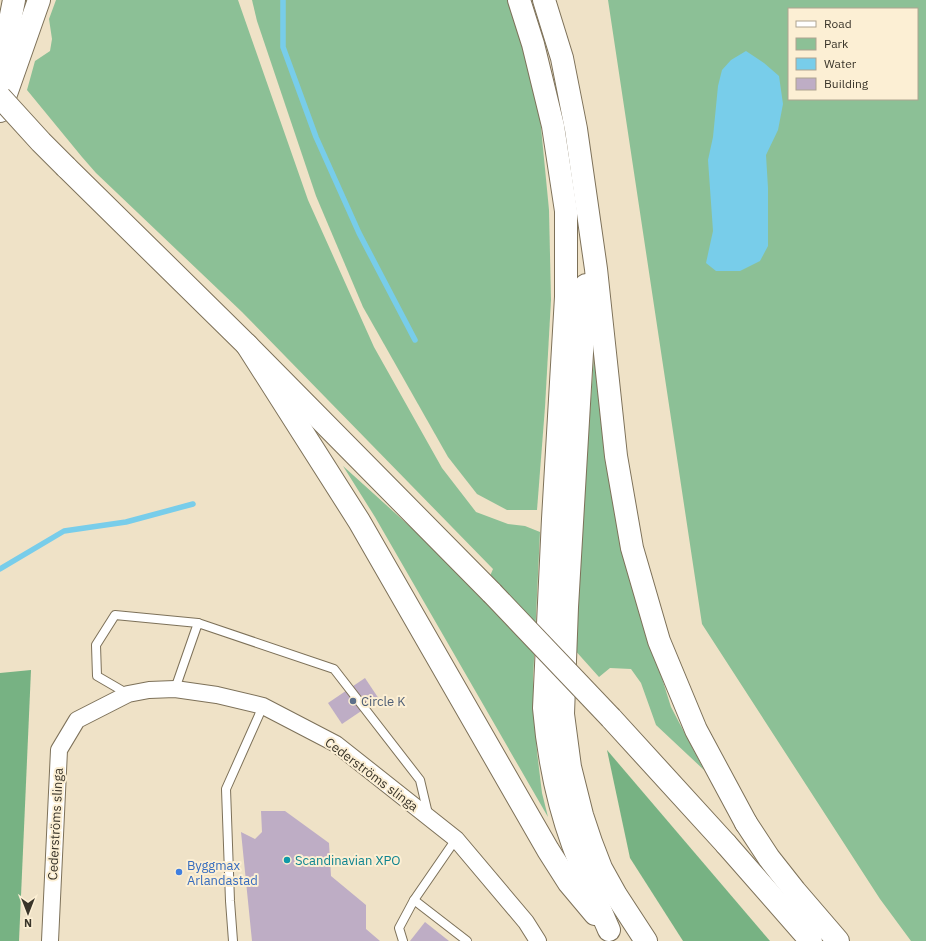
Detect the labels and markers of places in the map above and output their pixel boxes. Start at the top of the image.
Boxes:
place label: Circle K [361,693,406,710]
marker: Circle K [348,696,358,706]
place label: Scandinavian XPO [295,852,401,869]
marker: Scandinavian XPO [282,855,292,865]
place label: Byggmax Arlandastad [187,857,258,889]
marker: Byggmax Arlandastad [174,867,184,877]

